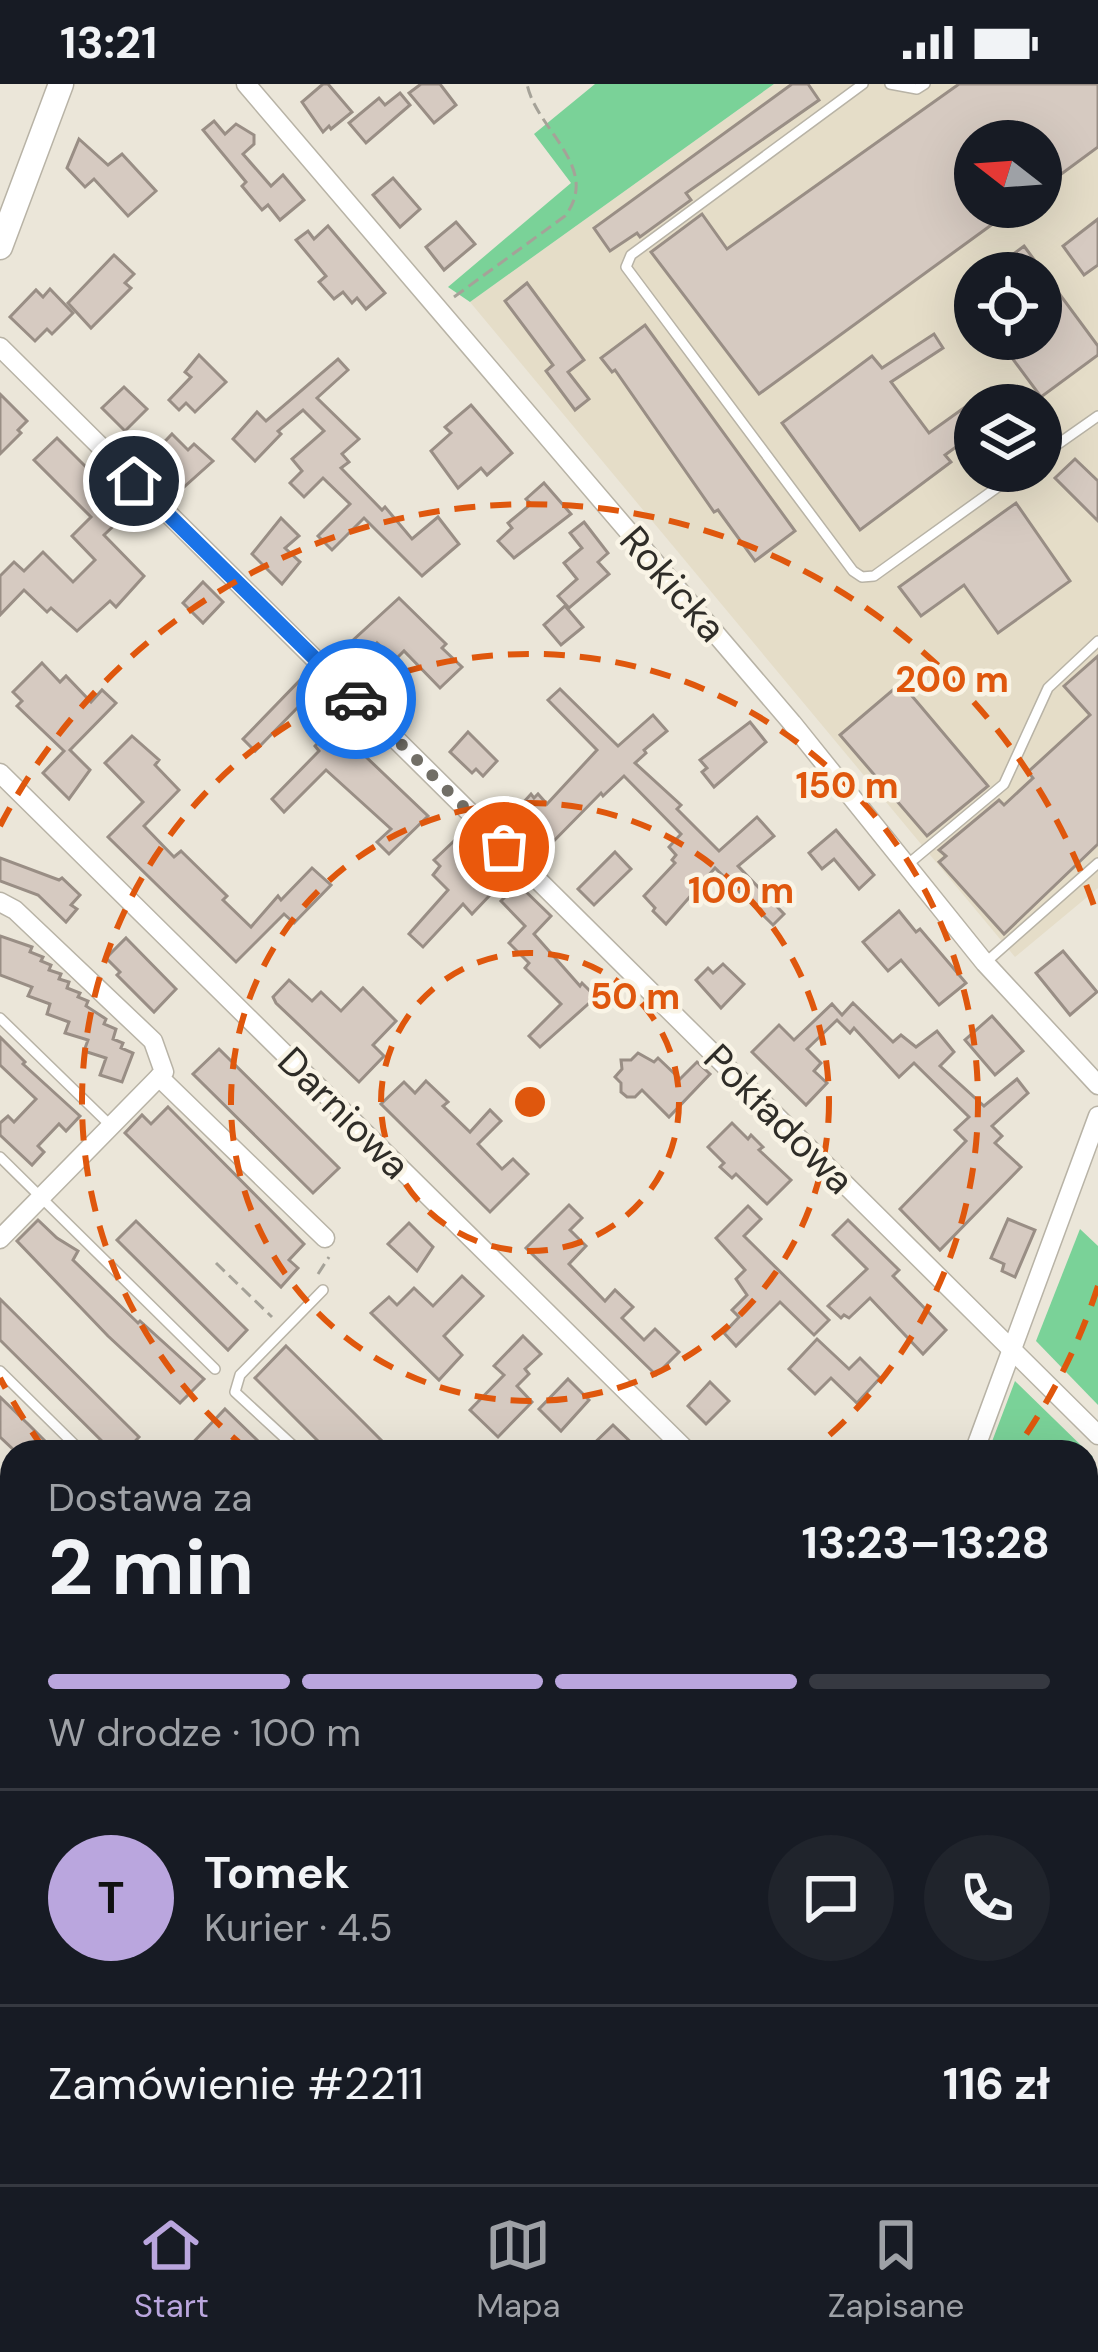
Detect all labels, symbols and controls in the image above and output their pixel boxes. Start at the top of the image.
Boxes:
text: 13:21 [60,13,157,72]
north arrow [954,120,1062,228]
map controls [954,120,1062,492]
button: locate [954,252,1062,360]
button: layers [954,384,1062,492]
pin [83,430,185,532]
icon: home [101,448,167,514]
street label: Rokicka [609,516,737,652]
courier [296,639,416,759]
text: 200 m [895,656,1009,703]
icon: car [323,666,389,732]
text: 150 m [795,762,899,809]
pin [453,796,555,898]
icon: bag [471,814,537,880]
text: 100 m [688,867,794,914]
text: 50 m [590,973,680,1020]
street label: Pokładowa [693,1033,865,1205]
street label: Darniowa [267,1036,421,1190]
centre of rings [509,1081,551,1123]
text: Dostawa za [48,1472,253,1523]
text: 13:23–13:28 [802,1513,1050,1572]
text: 2 min [48,1517,254,1618]
text: W drodze · 100 m [48,1707,361,1758]
button: chat [768,1835,894,1961]
button: phone [924,1835,1050,1961]
text: Tomek [204,1843,350,1902]
text: T [98,1868,124,1927]
text: Kurier · 4.5 [204,1902,393,1953]
text: Zamówienie #2211 [48,2054,424,2113]
text: 116 zł [943,2054,1050,2113]
tab: Start [134,2212,209,2327]
tab: Mapa [476,2212,560,2327]
tab: Zapisane [828,2212,964,2327]

